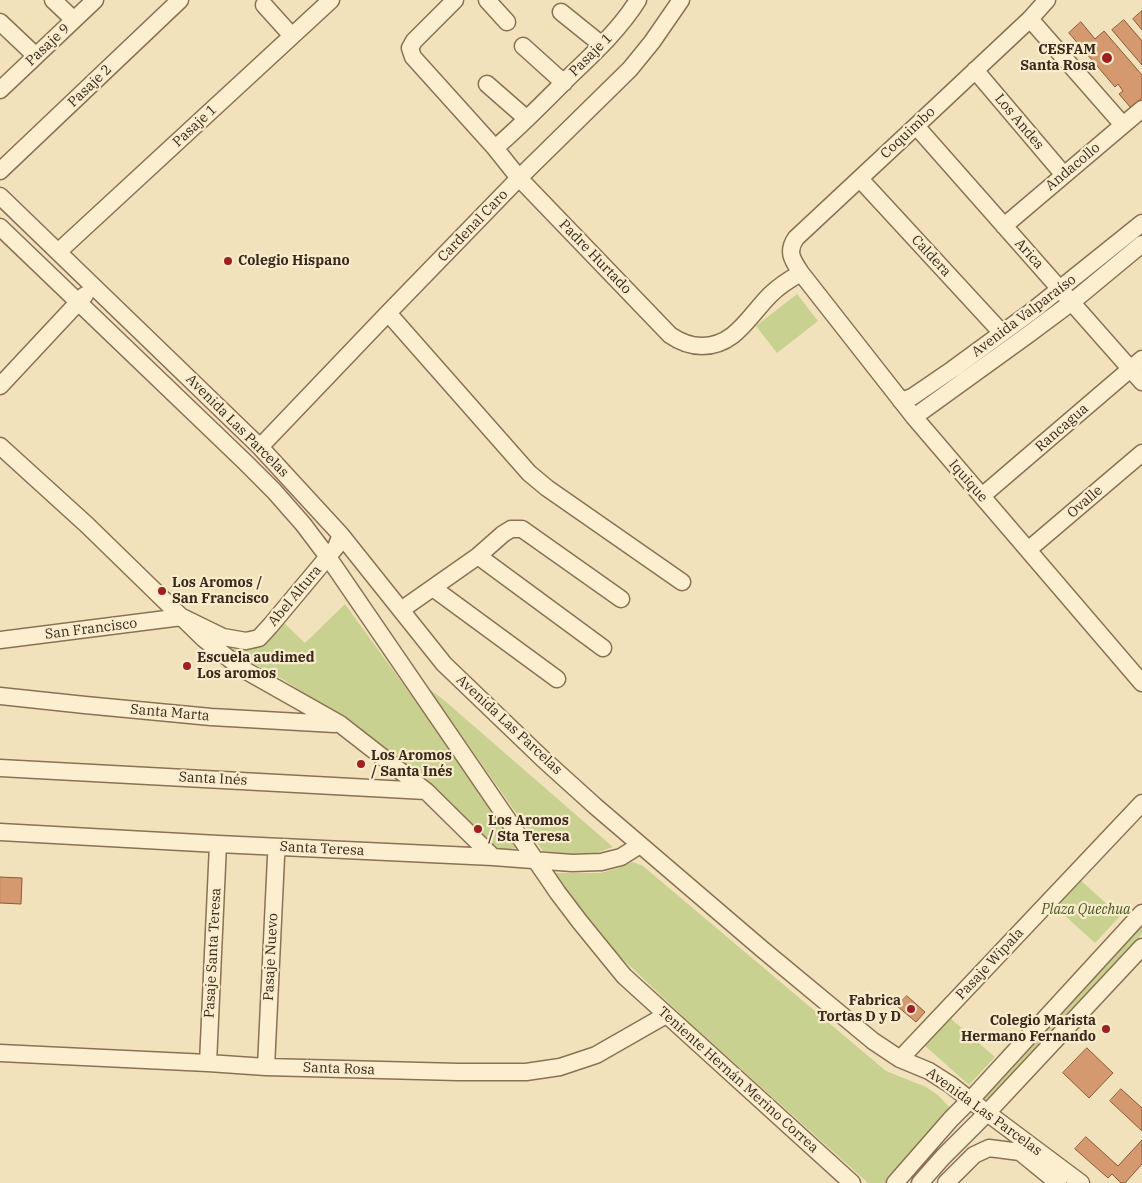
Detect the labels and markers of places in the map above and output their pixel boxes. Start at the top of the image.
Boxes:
place label: CESFAM Santa Rosa [1020,42,1096,74]
marker: CESFAM Santa Rosa [1100,51,1114,65]
place label: Colegio Hispano [238,253,350,269]
marker: Colegio Hispano [222,255,234,267]
place label: Los Aromos / San Francisco [172,575,269,608]
marker: Los Aromos / San Francisco [156,585,168,597]
place label: Escuela audimed Los aromos [197,650,315,682]
marker: Escuela audimed Los aromos [181,660,193,672]
place label: Los Aromos / Santa Inés [371,748,452,780]
marker: Los Aromos / Santa Inés [355,758,367,770]
place label: Los Aromos / Sta Teresa [488,813,570,846]
marker: Los Aromos / Sta Teresa [472,823,484,835]
place label: Fabrica Tortas D y D [817,993,901,1026]
marker: Fabrica Tortas D y D [905,1003,917,1015]
place label: Colegio Marista Hermano Fernando [961,1013,1096,1046]
marker: Colegio Marista Hermano Fernando [1100,1023,1112,1035]

